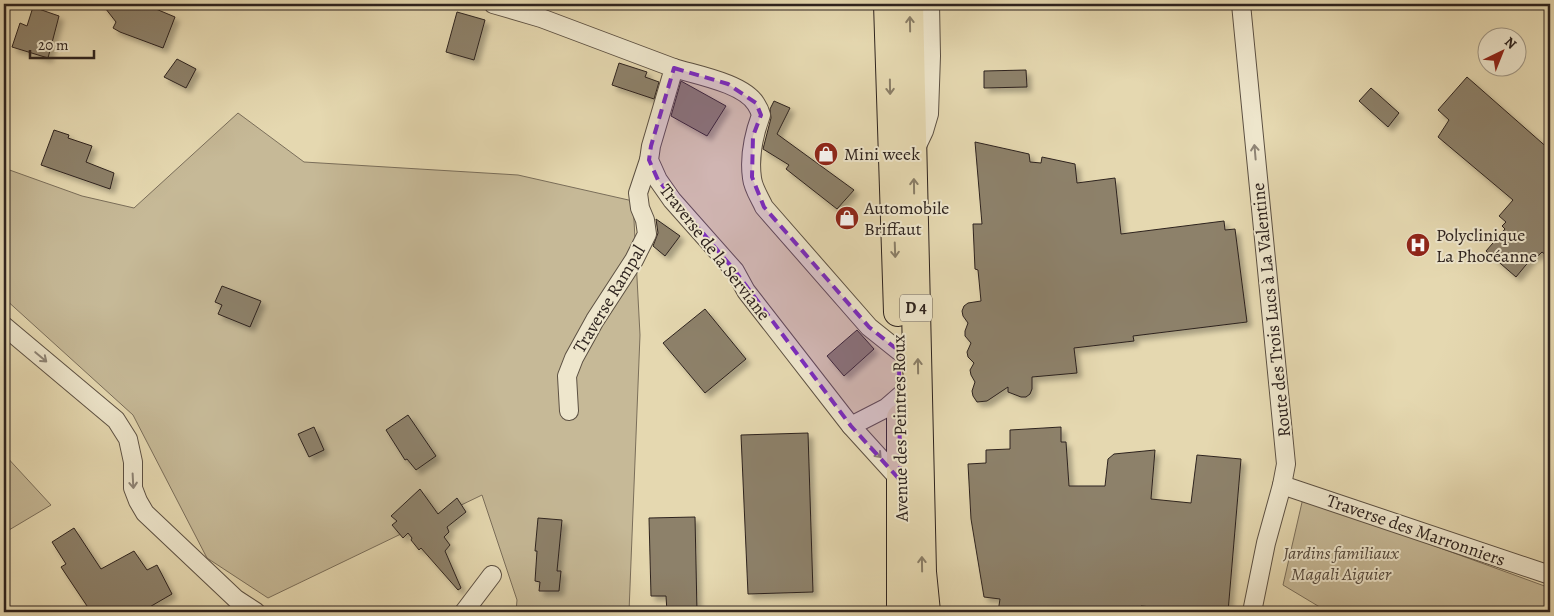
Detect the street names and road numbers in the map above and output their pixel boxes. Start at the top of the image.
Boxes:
street label: Traverse de la Serviane [654,179,776,325]
street label: Route des Trois Lucs à La Valentine [1246,182,1296,438]
street label: Traverse Rampal [567,240,651,357]
road number: D 4 [900,294,932,322]
street label: Avenue des Peintres Roux [886,334,914,523]
street label: Traverse des Marronniers [1324,488,1508,572]

